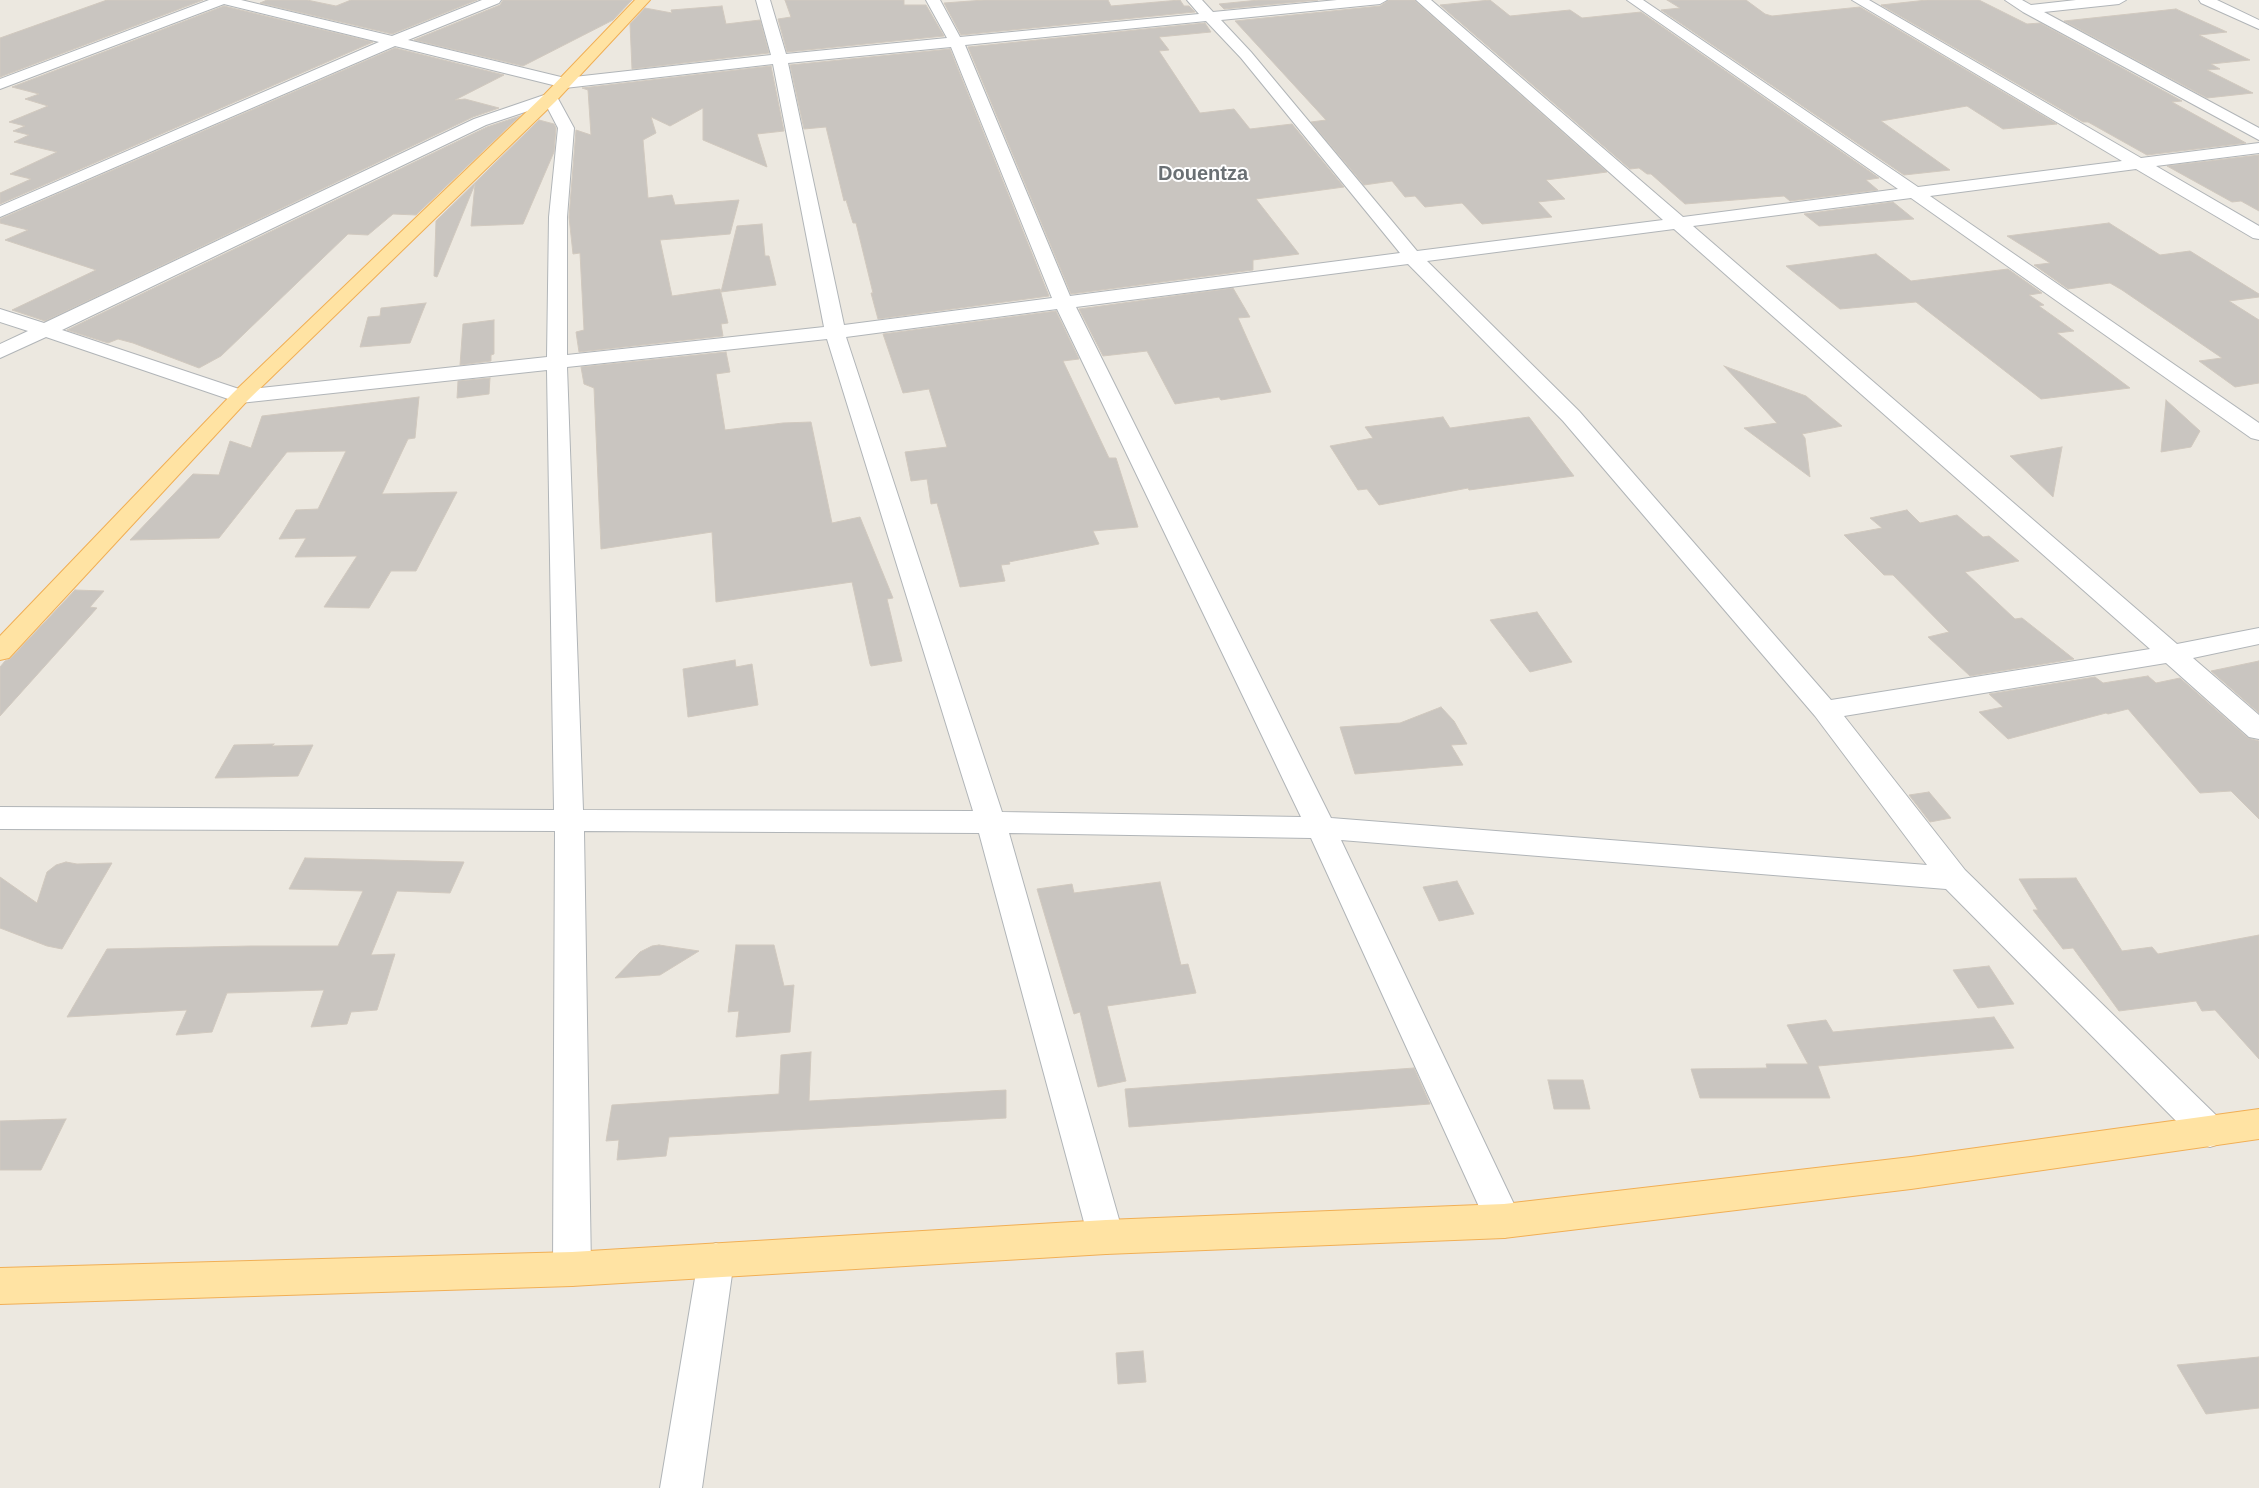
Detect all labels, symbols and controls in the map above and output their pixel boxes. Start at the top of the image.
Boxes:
district label: Douentza [1158,162,1248,186]

